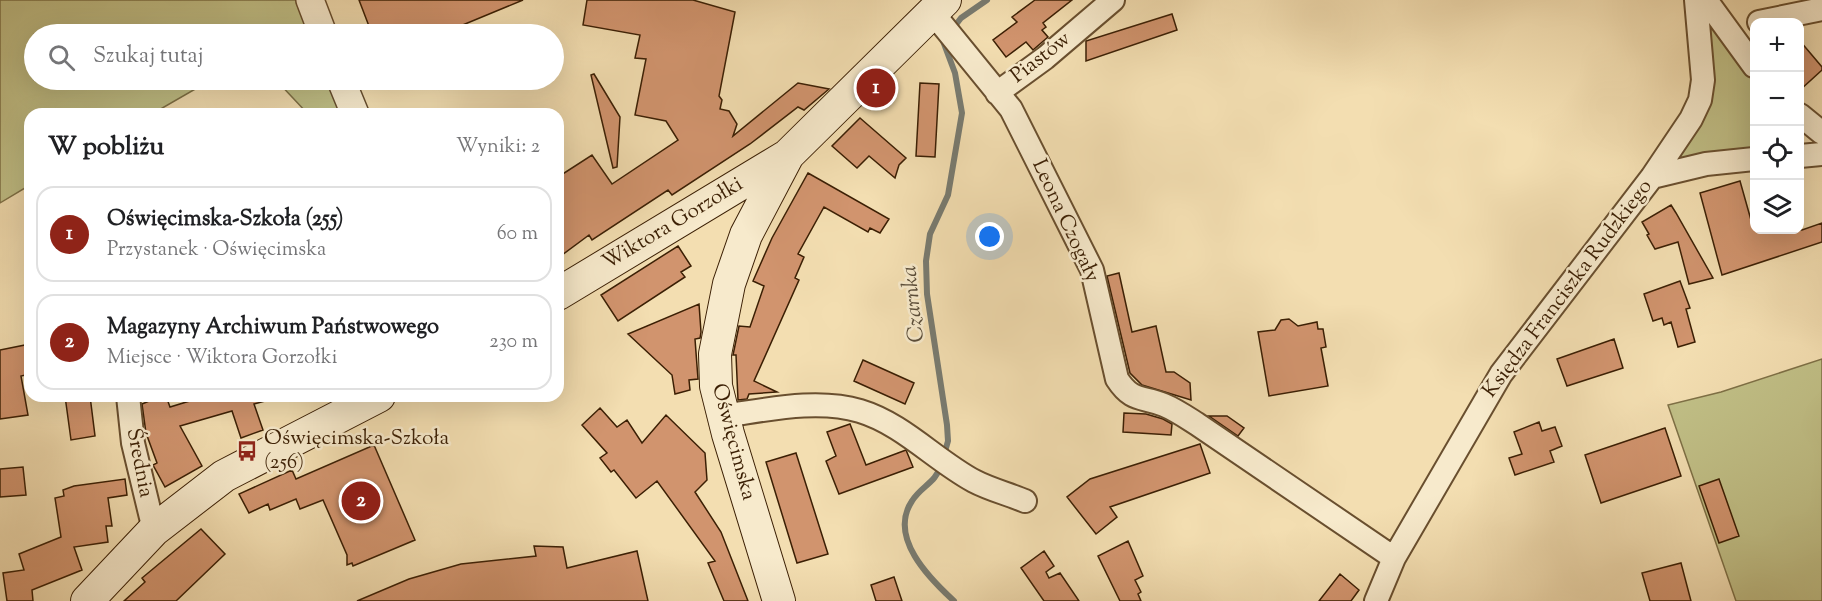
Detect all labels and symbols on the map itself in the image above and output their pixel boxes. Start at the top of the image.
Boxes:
street label: Piastów [1004,25,1078,91]
pin: 1 [856,66,896,110]
street label: Leona Czogały [1023,154,1107,288]
street label: Wiktora Gorzołki [597,170,749,278]
street label: Księdza Franciszka Rudzkiego [1476,174,1660,404]
your location [975,222,1004,251]
water label: Czarnka [894,264,934,344]
street label: Oświęcimska [703,380,763,504]
place label: Oświęcimska-Szkoła (256) [264,424,449,478]
street label: Średnia [118,426,160,501]
bus stop icon: Oświęcimska-Szkoła (256) [235,439,259,463]
pin: 2 [342,478,380,524]

